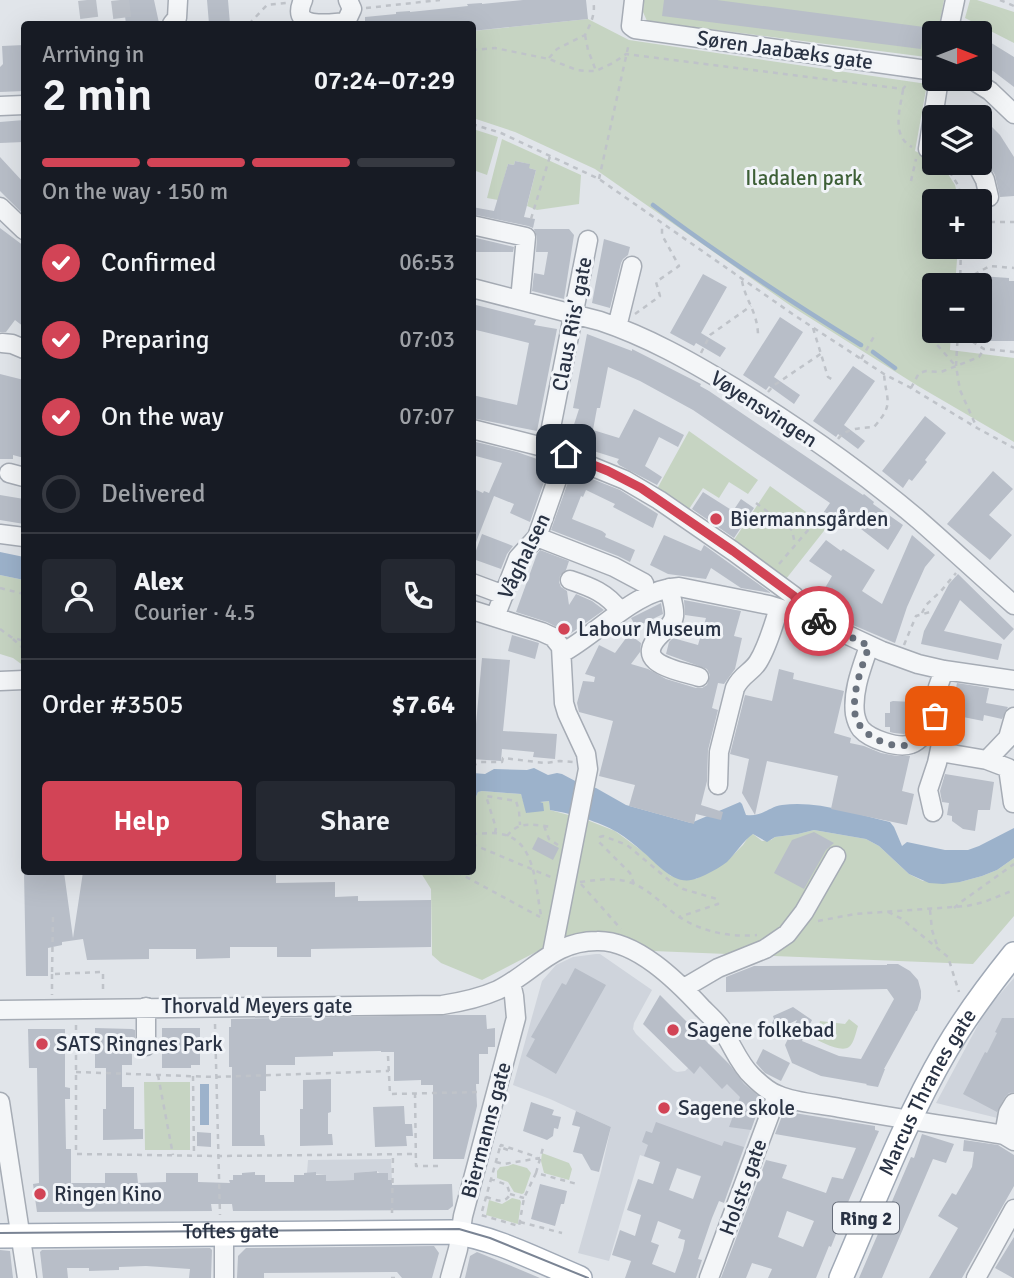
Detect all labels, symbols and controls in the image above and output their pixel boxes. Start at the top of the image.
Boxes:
north arrow [922,21,992,91]
map controls [922,21,992,343]
street label: Søren Jaabæks gate [695,25,875,75]
text: Arriving in [42,40,144,69]
text: 07:24–07:29 [314,65,455,97]
text: 2 min [42,67,152,123]
button: layers [922,105,992,175]
park label: Iladalen park [745,165,863,191]
text: On the way · 150 m [42,177,228,206]
button: + [922,189,992,259]
icon: check [42,244,80,282]
text: Confirmed [101,247,216,279]
text: 06:53 [399,248,455,277]
street label: Claus Riis' gate [546,255,598,393]
button: − [922,273,992,343]
icon: check [42,321,80,359]
text: Preparing [101,324,209,356]
text: 07:03 [399,325,455,354]
street label: Vøyensvingen [706,365,822,453]
icon: check [42,398,80,436]
text: On the way [101,401,224,433]
text: 07:07 [399,402,455,431]
pin [536,424,596,484]
icon: home [547,435,585,473]
text: Delivered [101,478,206,510]
place label: Biermannsgården [730,506,888,532]
street label: Våghalsen [492,509,556,603]
marker: Biermannsgården [708,511,724,527]
button: person [42,559,116,633]
button: phone [381,559,455,633]
text: Alex [134,566,184,598]
courier [784,586,854,656]
text: Courier · 4.5 [134,598,255,627]
icon: bike [800,602,838,640]
place label: Labour Museum [578,616,722,642]
marker: Labour Museum [556,621,572,637]
pin [905,686,965,746]
text: Order #3505 [42,689,183,721]
text: $7.64 [391,689,455,721]
icon: bag [916,697,954,735]
button: Help [42,781,242,861]
button: Share [256,781,455,861]
street label: Thorvald Meyers gate [162,993,352,1019]
street label: Marcus Thranes gate [873,1004,982,1180]
place label: Sagene folkebad [687,1017,835,1043]
marker: Sagene folkebad [665,1022,681,1038]
place label: SATS Ringnes Park [56,1031,223,1057]
marker: SATS Ringnes Park [34,1036,50,1052]
street label: Biermanns gate [455,1059,517,1201]
place label: Sagene skole [678,1095,795,1121]
marker: Sagene skole [656,1100,672,1116]
street label: Holsts gate [714,1135,772,1239]
place label: Ringen Kino [54,1181,162,1207]
marker: Ringen Kino [32,1186,48,1202]
road number: Ring 2 [833,1202,899,1234]
street label: Toftes gate [183,1218,279,1244]

